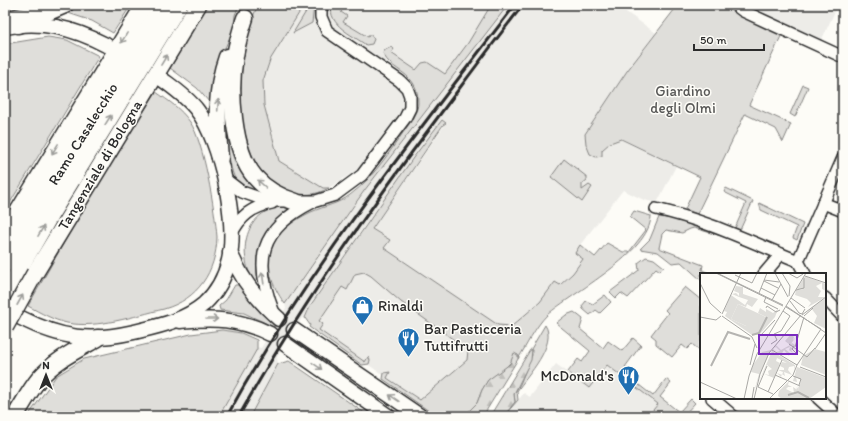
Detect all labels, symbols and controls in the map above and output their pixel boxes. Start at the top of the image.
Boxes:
scale bar [694,26,764,52]
one-way arrow [119,32,127,44]
text: 50 m [700,33,726,47]
one-way arrow [161,54,169,66]
street label: Ramo Casalecchio [44,80,122,188]
park label: Giardino degli Olmi [650,82,716,117]
street label: Tangenziale di Bologna [54,97,146,233]
one-way arrow [214,99,221,112]
one-way arrow [105,114,113,126]
one-way arrow [51,143,59,155]
one-way arrow [257,179,267,188]
one-way arrow [37,225,45,237]
one-way arrow [259,272,267,285]
inset map [700,273,826,399]
shop icon: Rinaldi [349,293,375,326]
one-way arrow [17,294,24,306]
place label: Rinaldi [378,297,423,315]
one-way arrow [205,315,218,323]
place label: Bar Pasticceria Tuttifrutti [424,320,522,355]
restaurant icon: Bar Pasticceria Tuttifrutti [395,325,421,358]
north arrow [26,355,66,395]
text: N [42,359,50,372]
one-way arrow [311,362,322,371]
restaurant icon: McDonald's [616,363,642,396]
place label: McDonald's [541,367,614,385]
one-way arrow [389,394,400,402]

